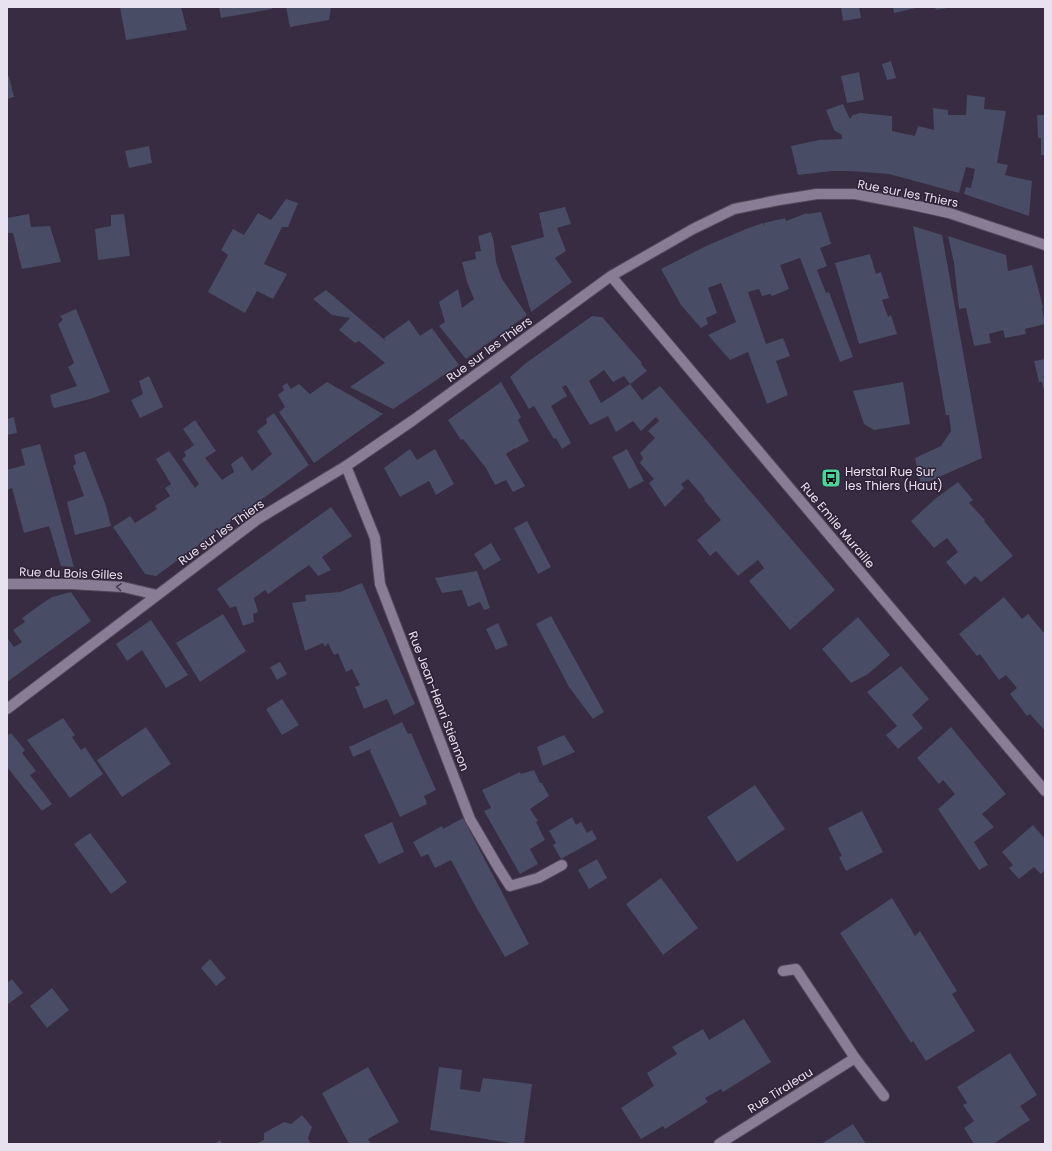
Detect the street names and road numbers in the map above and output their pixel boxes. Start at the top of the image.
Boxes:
street label: Rue sur les Thiers [856,175,960,211]
street label: Rue sur les Thiers [443,312,535,386]
street label: Rue Emile Muraille [797,478,879,572]
street label: Rue sur les Thiers [175,495,267,569]
street label: Rue du Bois Gilles [19,563,123,583]
street label: Rue Jean-Henri Stiennon [404,629,474,773]
street label: Rue Tiraleau [744,1063,816,1117]

